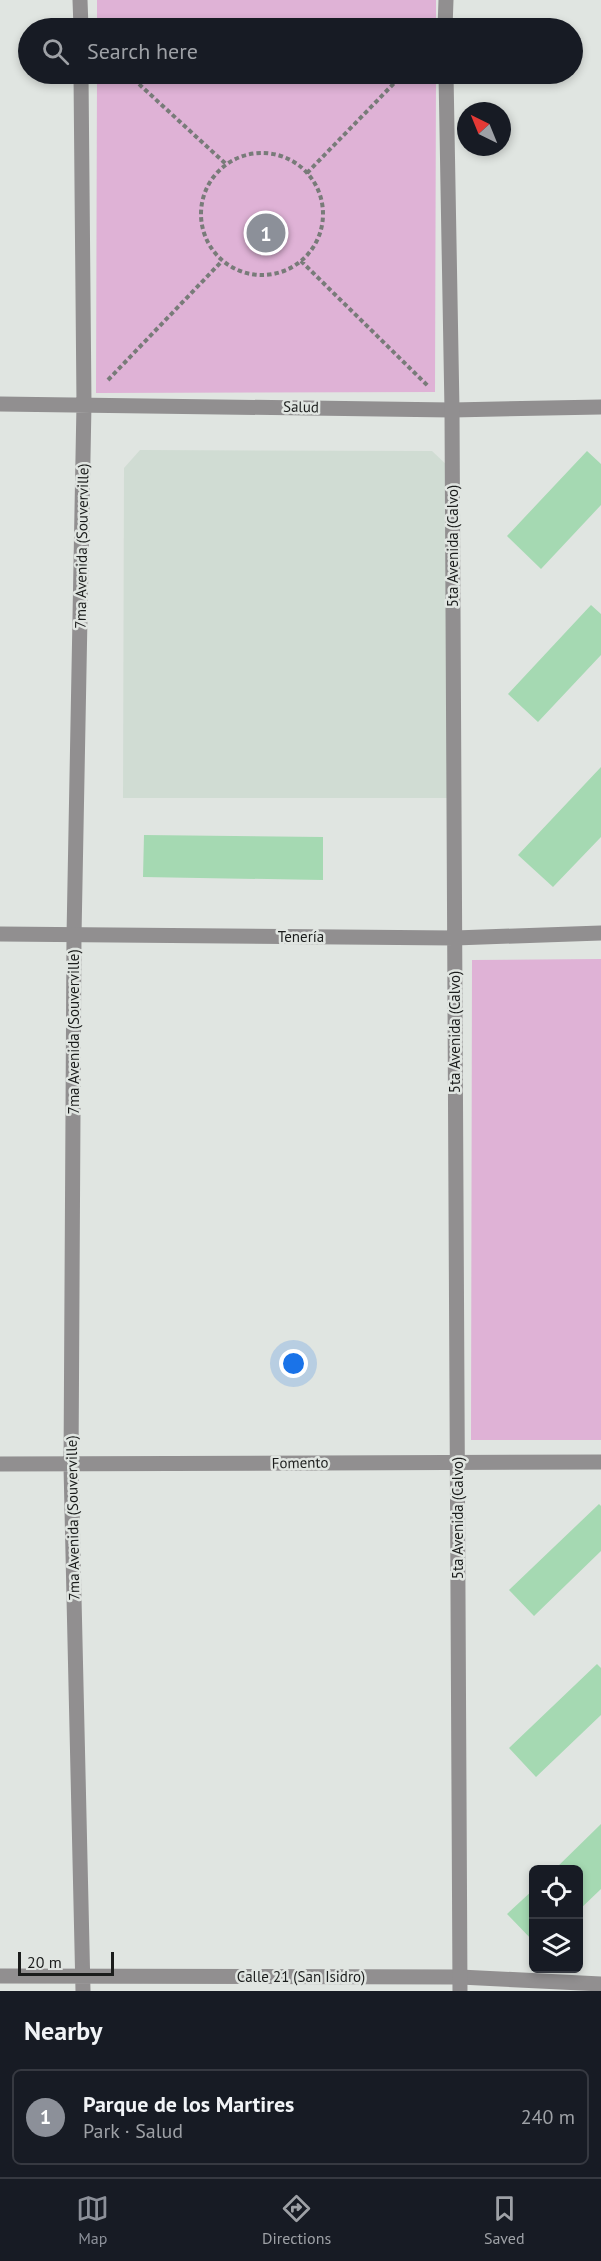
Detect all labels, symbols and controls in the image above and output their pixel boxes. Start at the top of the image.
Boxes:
search box [18,18,583,84]
icon: search [39,35,72,68]
text: Search here [87,37,198,65]
north arrow [457,102,511,156]
pin: 1 [246,210,286,256]
street label: Salud [283,397,319,416]
street label: 7ma Avenida (Souverville) [71,463,92,629]
street label: 5ta Avenida (Calvo) [443,485,462,607]
street label: Tenería [278,927,324,946]
street label: 7ma Avenida (Souverville) [64,949,83,1115]
street label: 5ta Avenida (Calvo) [445,971,464,1093]
your location [279,1349,308,1378]
street label: 7ma Avenida (Souverville) [62,1435,83,1601]
street label: Fomento [271,1453,329,1472]
street label: 5ta Avenida (Calvo) [448,1457,467,1579]
map controls [529,1865,583,1973]
button: locate [529,1865,583,1919]
button: layers [529,1919,583,1973]
scale bar [18,1949,114,1976]
text: 20 m [27,1952,62,1972]
street label: Calle 21 (San Isidro) [237,1967,365,1986]
text: Nearby [24,2014,102,2047]
text: Parque de los Martires [83,2090,294,2118]
text: 1 [40,2104,51,2130]
text: 240 m [521,2104,575,2130]
text: Park · Salud [83,2118,183,2144]
tab: Map [76,2192,109,2248]
tab: Directions [262,2192,331,2248]
tab: Saved [484,2192,525,2248]

